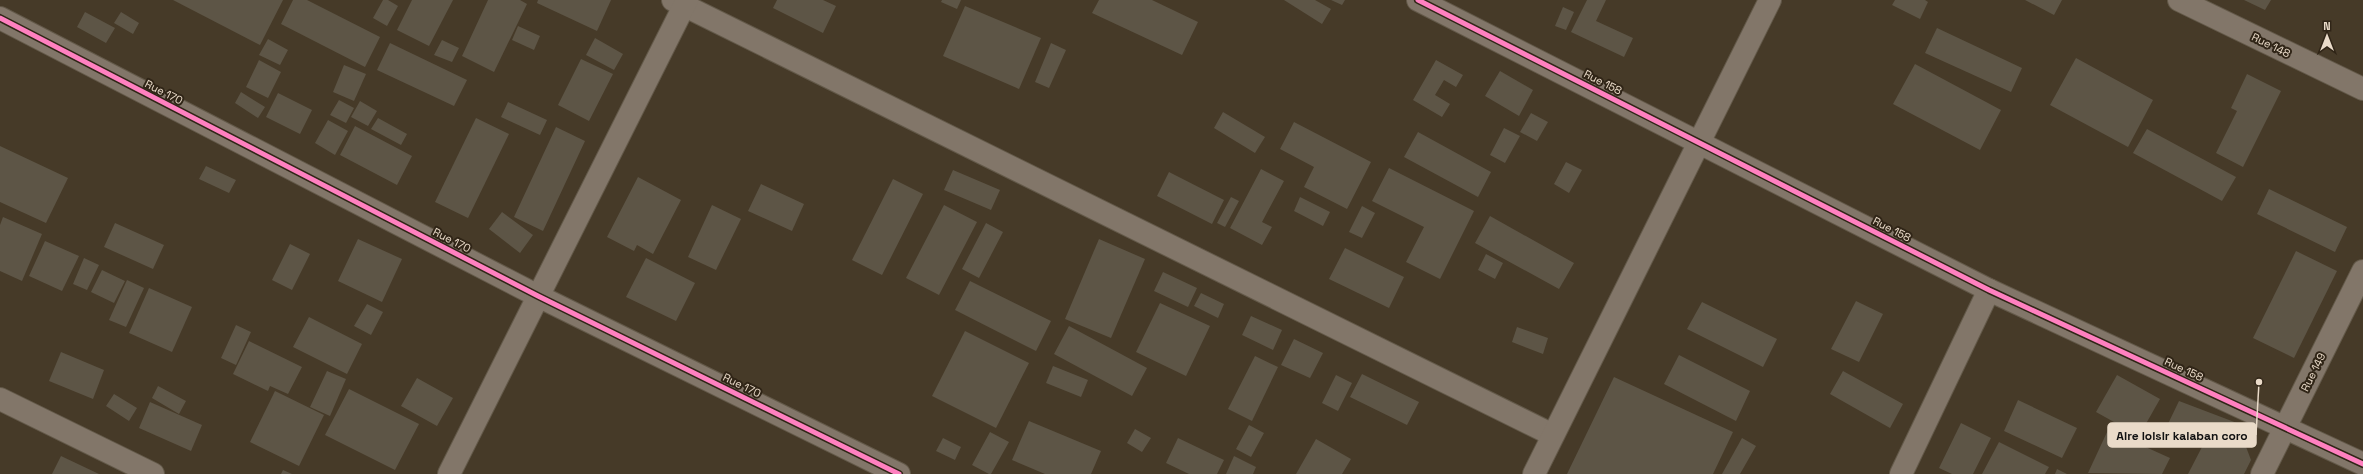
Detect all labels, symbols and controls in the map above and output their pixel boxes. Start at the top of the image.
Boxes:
north arrow [2307,16,2347,56]
text: N [2323,19,2331,33]
street label: Rue 148 [2249,30,2293,60]
street label: Rue 158 [1582,66,1625,98]
street label: Rue 170 [143,77,185,107]
street label: Rue 158 [1871,213,1914,245]
street label: Rue 170 [431,225,473,255]
street label: Rue 149 [2298,350,2328,394]
street label: Rue 158 [2162,354,2206,384]
street label: Rue 170 [721,370,763,400]
callout: Aire loisir kalaban coro [2108,423,2256,447]
text: Aire loisir kalaban coro [2116,428,2248,444]

